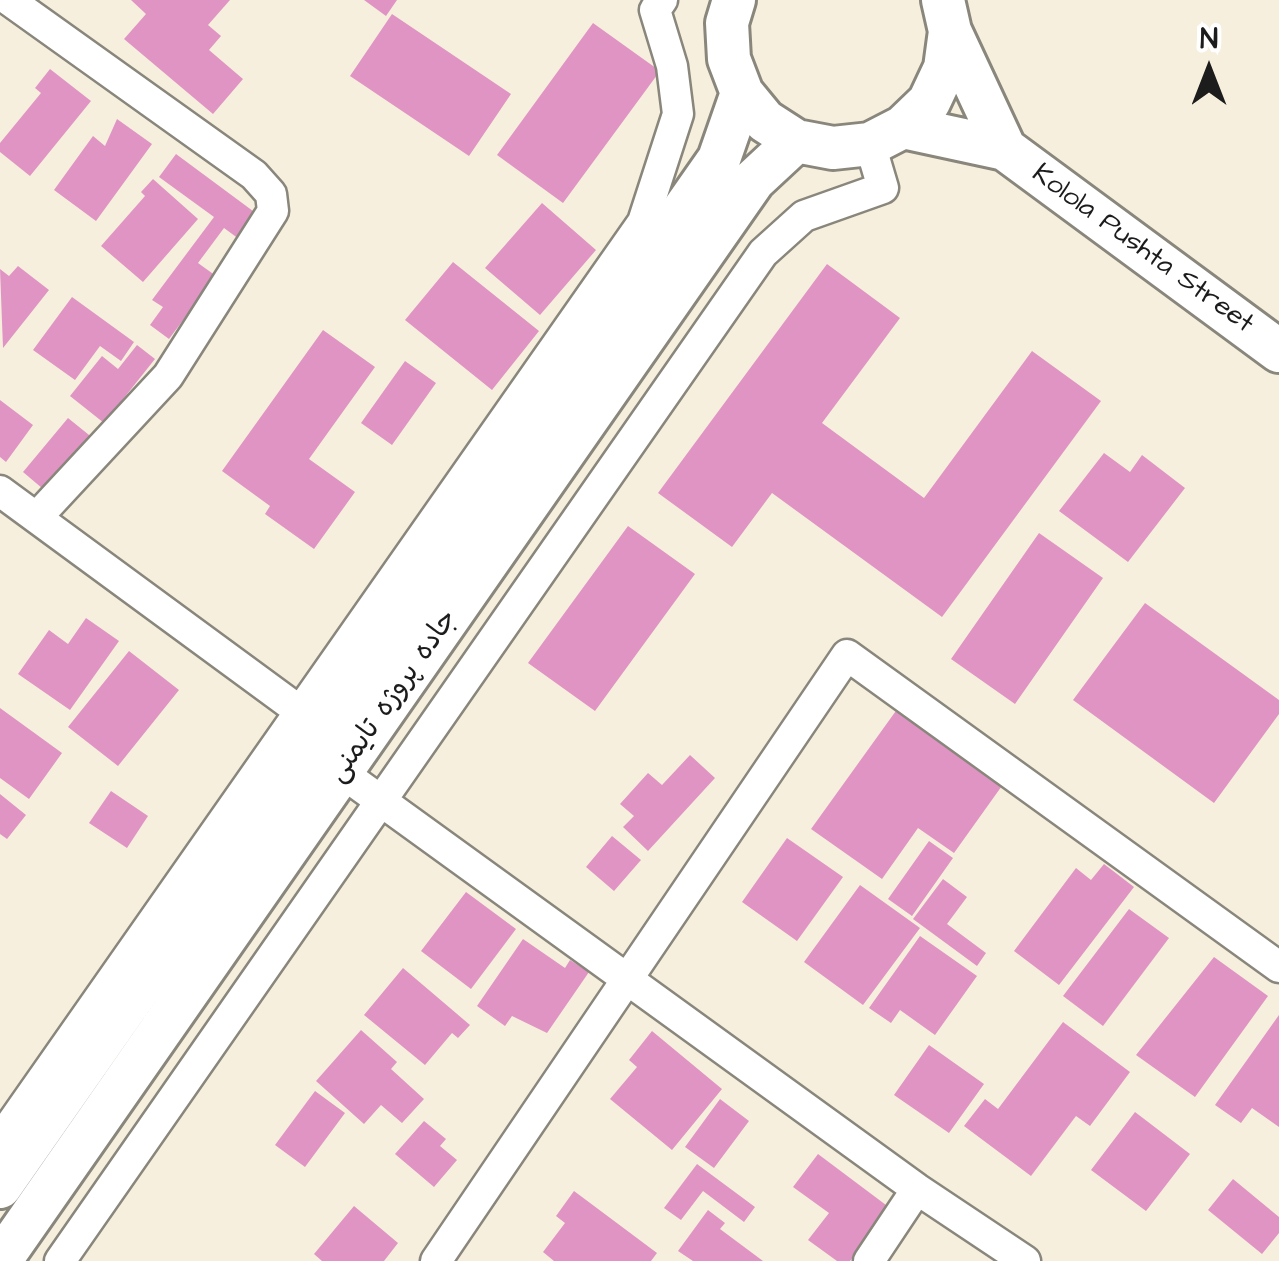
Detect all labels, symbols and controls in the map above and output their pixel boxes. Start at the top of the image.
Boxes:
north arrow [1159,20,1259,120]
text: N [1200,20,1218,59]
street label: Kolola Pushta Street [1025,158,1259,342]
street label: جاده پروژه تایمنی [322,604,466,790]

